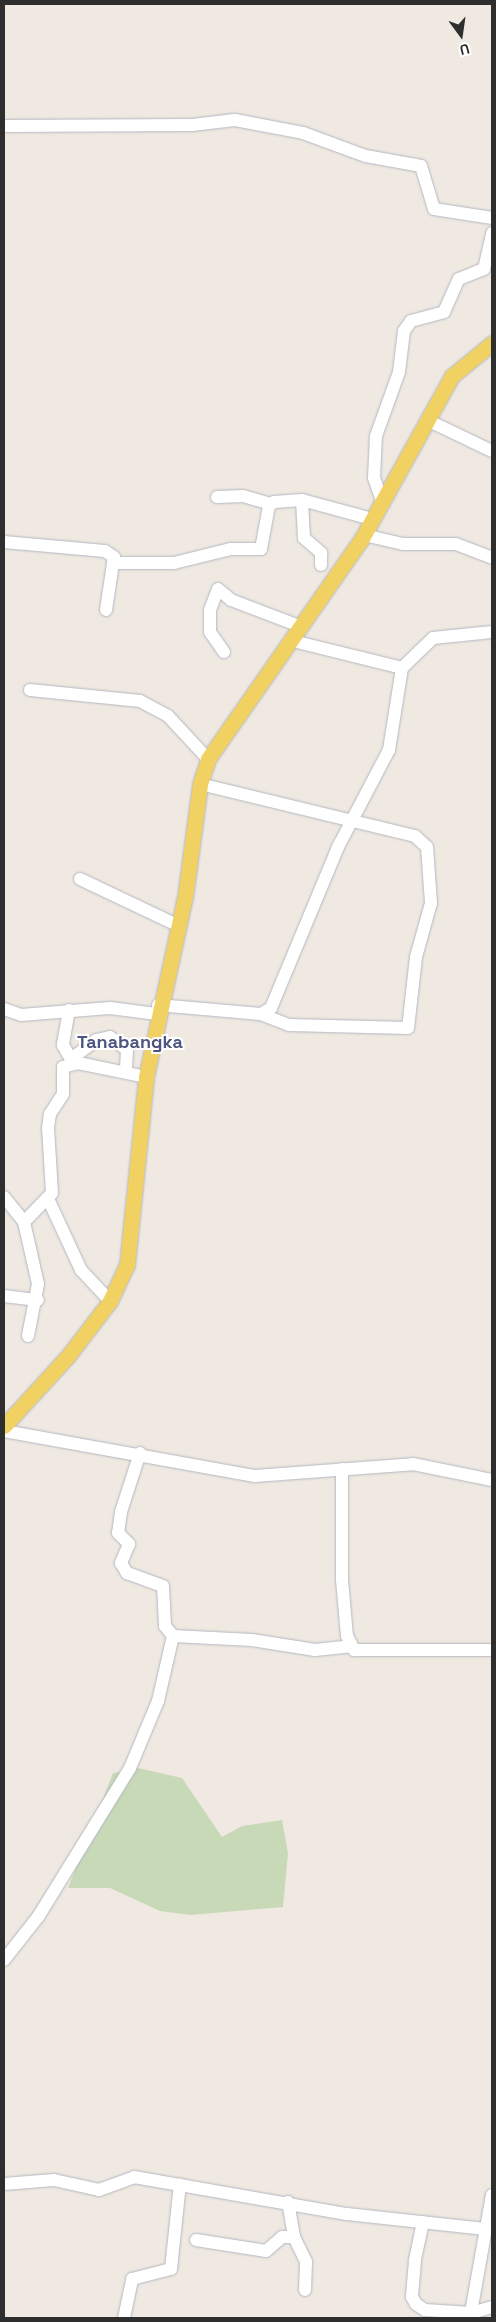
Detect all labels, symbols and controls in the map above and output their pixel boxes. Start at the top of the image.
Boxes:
north arrow [436,10,486,60]
text: U [458,40,471,59]
district label: Tanabangka [77,1031,183,1053]

